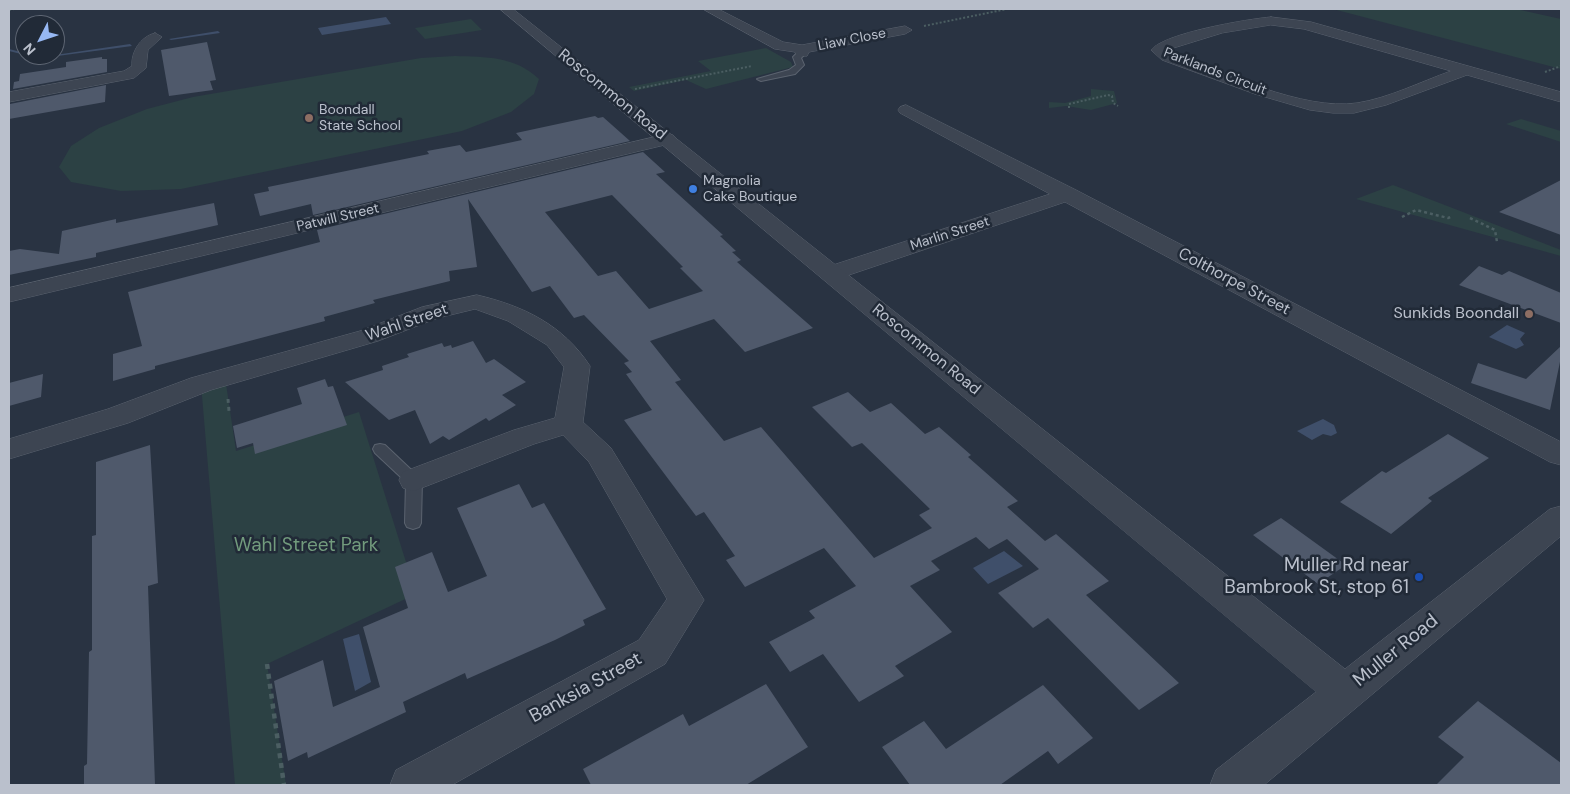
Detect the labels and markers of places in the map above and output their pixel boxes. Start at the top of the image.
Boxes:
place label: Boondall State School [319,102,401,134]
marker: Boondall State School [303,112,315,124]
place label: Magnolia Cake Boutique [703,173,797,206]
marker: Magnolia Cake Boutique [687,183,699,195]
place label: Sunkids Boondall [1393,304,1519,324]
marker: Sunkids Boondall [1523,308,1535,320]
place label: Muller Rd near Bambrook St, stop 61 [1224,555,1409,599]
marker: Muller Rd near Bambrook St, stop 61 [1413,571,1425,583]

